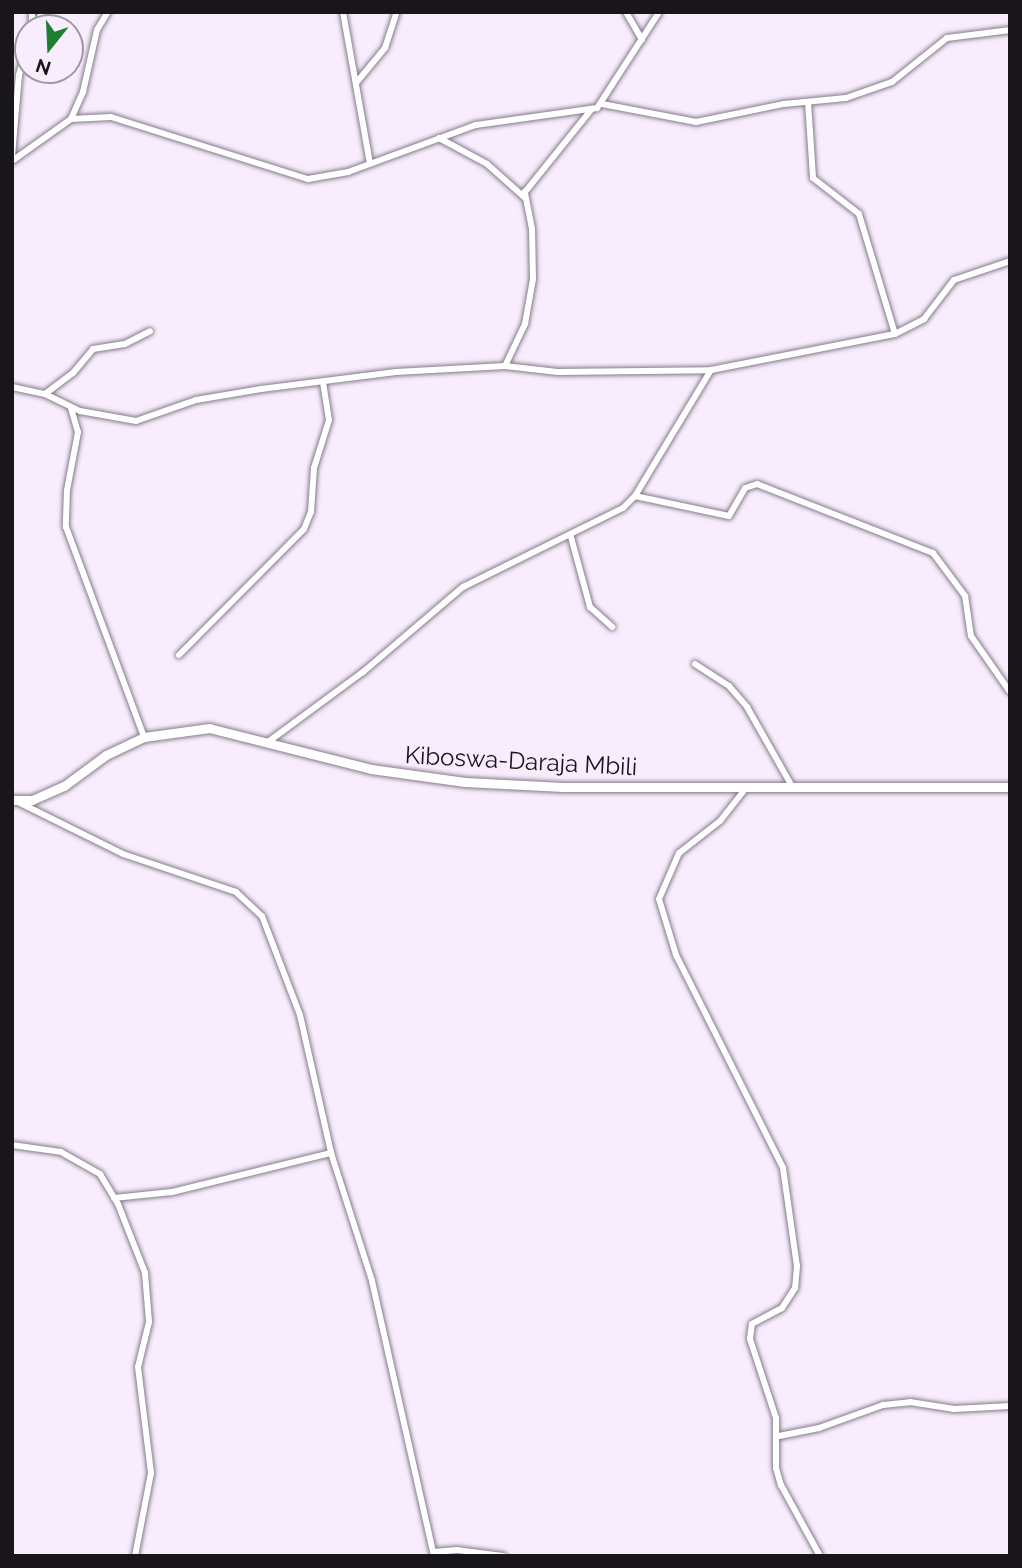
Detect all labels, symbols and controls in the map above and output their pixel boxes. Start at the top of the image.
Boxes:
north arrow [14,14,84,84]
text: N [33,54,53,80]
street label: Kiboswa-Daraja Mbili [404,741,638,781]

